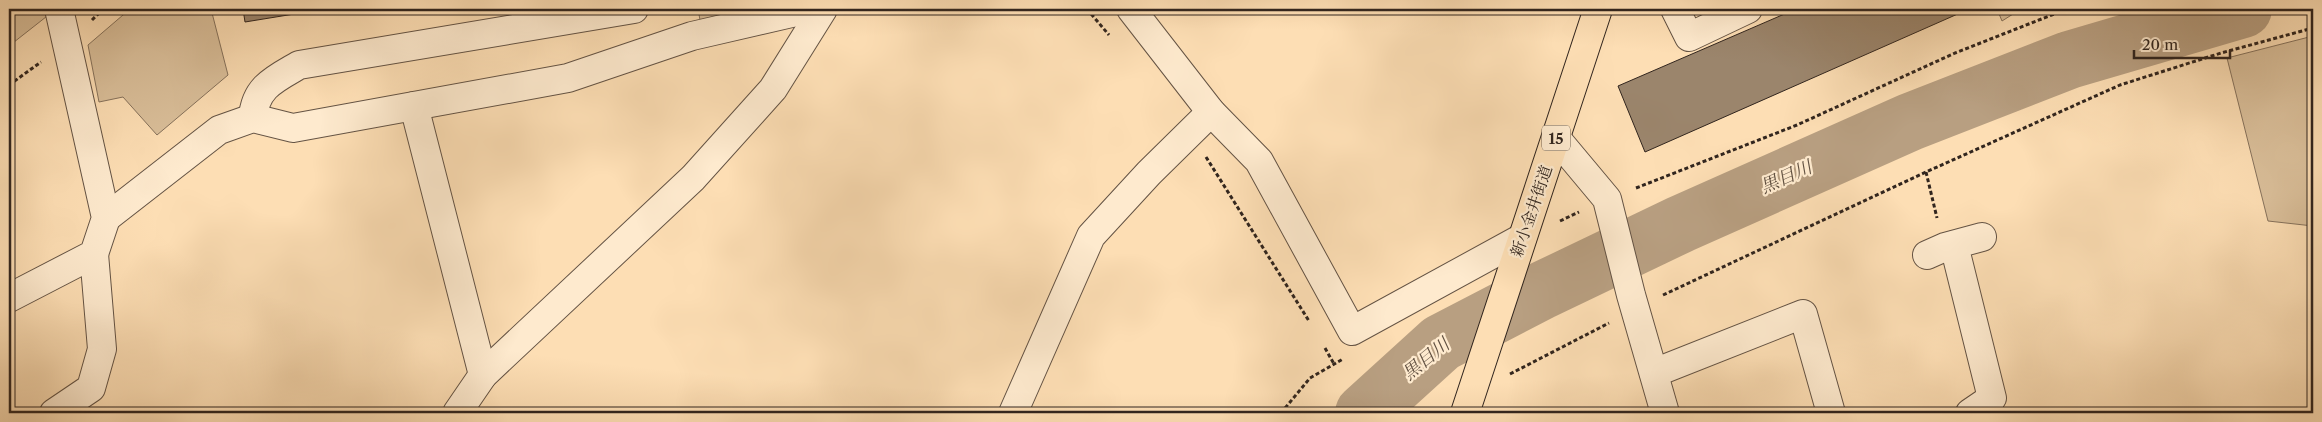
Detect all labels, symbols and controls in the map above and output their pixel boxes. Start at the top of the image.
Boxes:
scale bar [2134,28,2231,60]
text: 20 m [2142,35,2178,54]
road number: 15 [1542,126,1570,150]
water label: 黒目川 [1757,155,1817,198]
street label: 新小金井街道 [1506,162,1556,260]
water label: 黒目川 [1398,332,1455,385]

